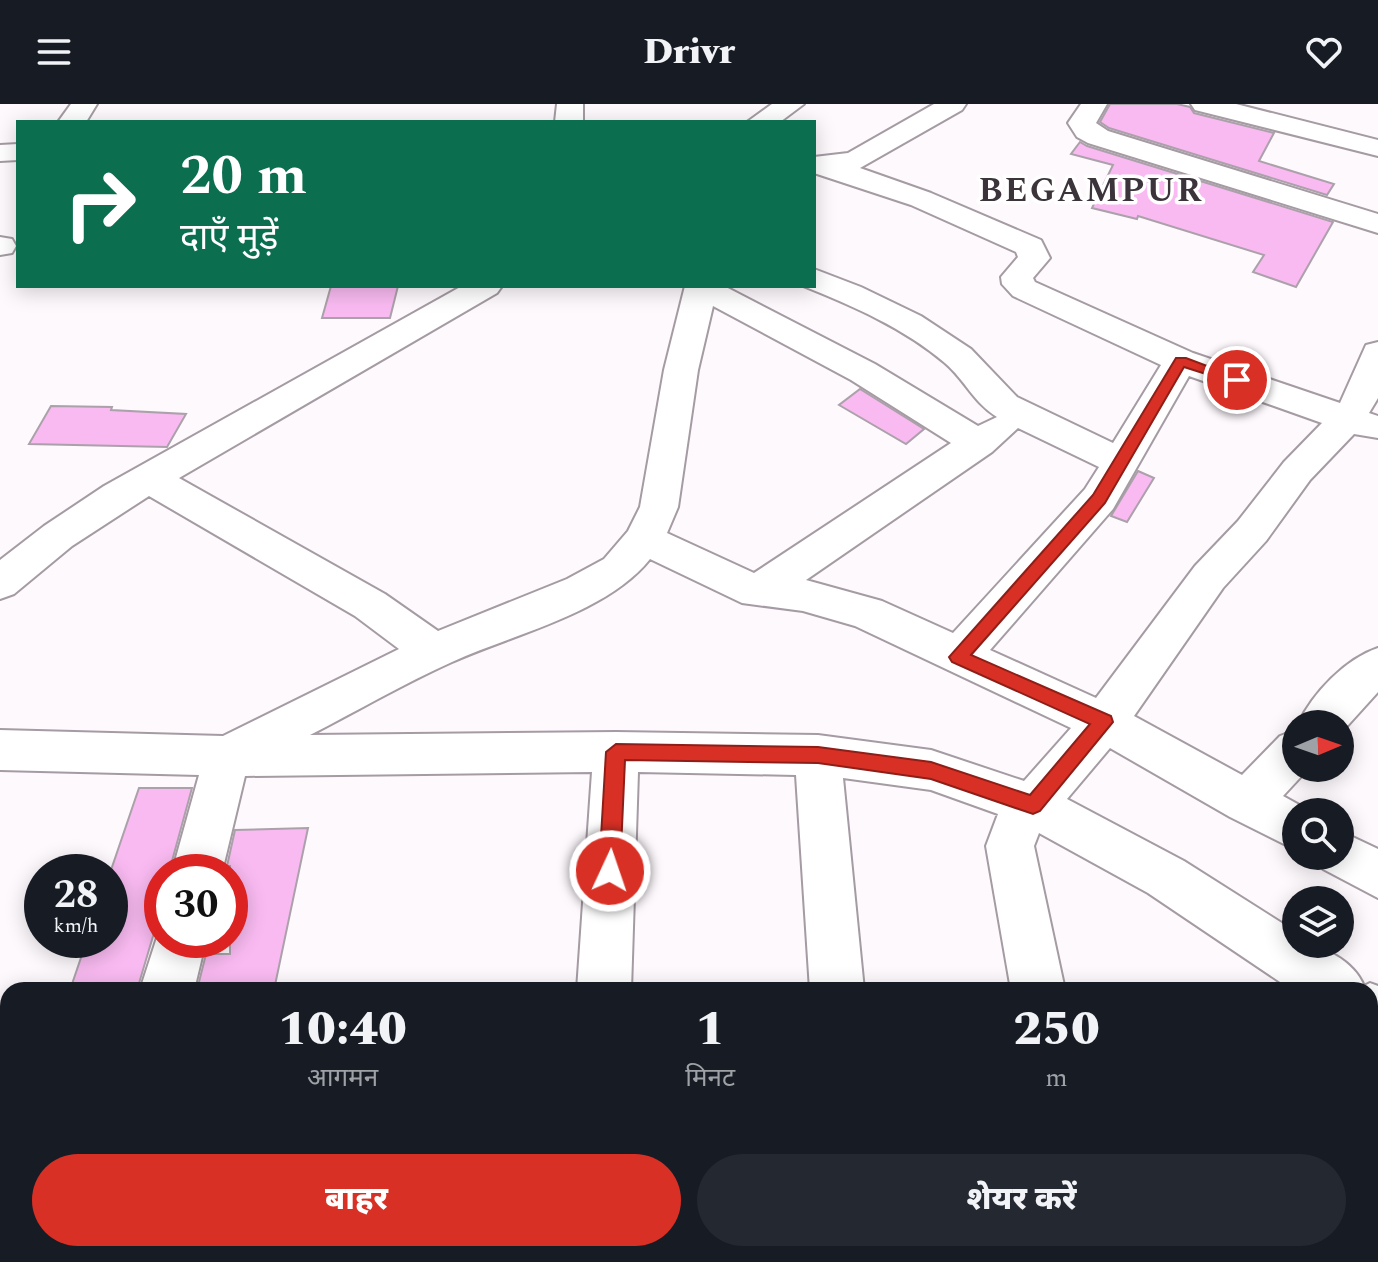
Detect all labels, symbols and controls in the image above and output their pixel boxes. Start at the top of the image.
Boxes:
text: Drivr [643,25,735,80]
icon: menu [32,30,76,74]
icon: heart [1302,30,1346,74]
text: 20 m [180,134,307,219]
icon: right [48,152,152,256]
district label: BEGAMPUR [979,165,1203,217]
text: दाएँ मुड़ें [180,211,278,266]
pin [1203,346,1271,414]
icon: arrive [1215,358,1259,402]
north arrow [1282,710,1354,782]
map controls [1282,710,1354,958]
button: search [1282,798,1354,870]
position arrow [568,829,652,913]
speed limit sign: 30 [144,854,248,958]
text: 28 [54,865,98,926]
button: layers [1282,886,1354,958]
text: km/h [54,911,99,941]
text: 10:40 [278,993,407,1066]
text: 1 [696,993,725,1066]
text: 250 [1013,993,1100,1066]
text: आगमन [307,1058,378,1098]
text: मिनट [685,1058,735,1098]
text: m [1045,1058,1068,1098]
button: बाहर [32,1154,681,1246]
button: शेयर करें [697,1154,1346,1246]

